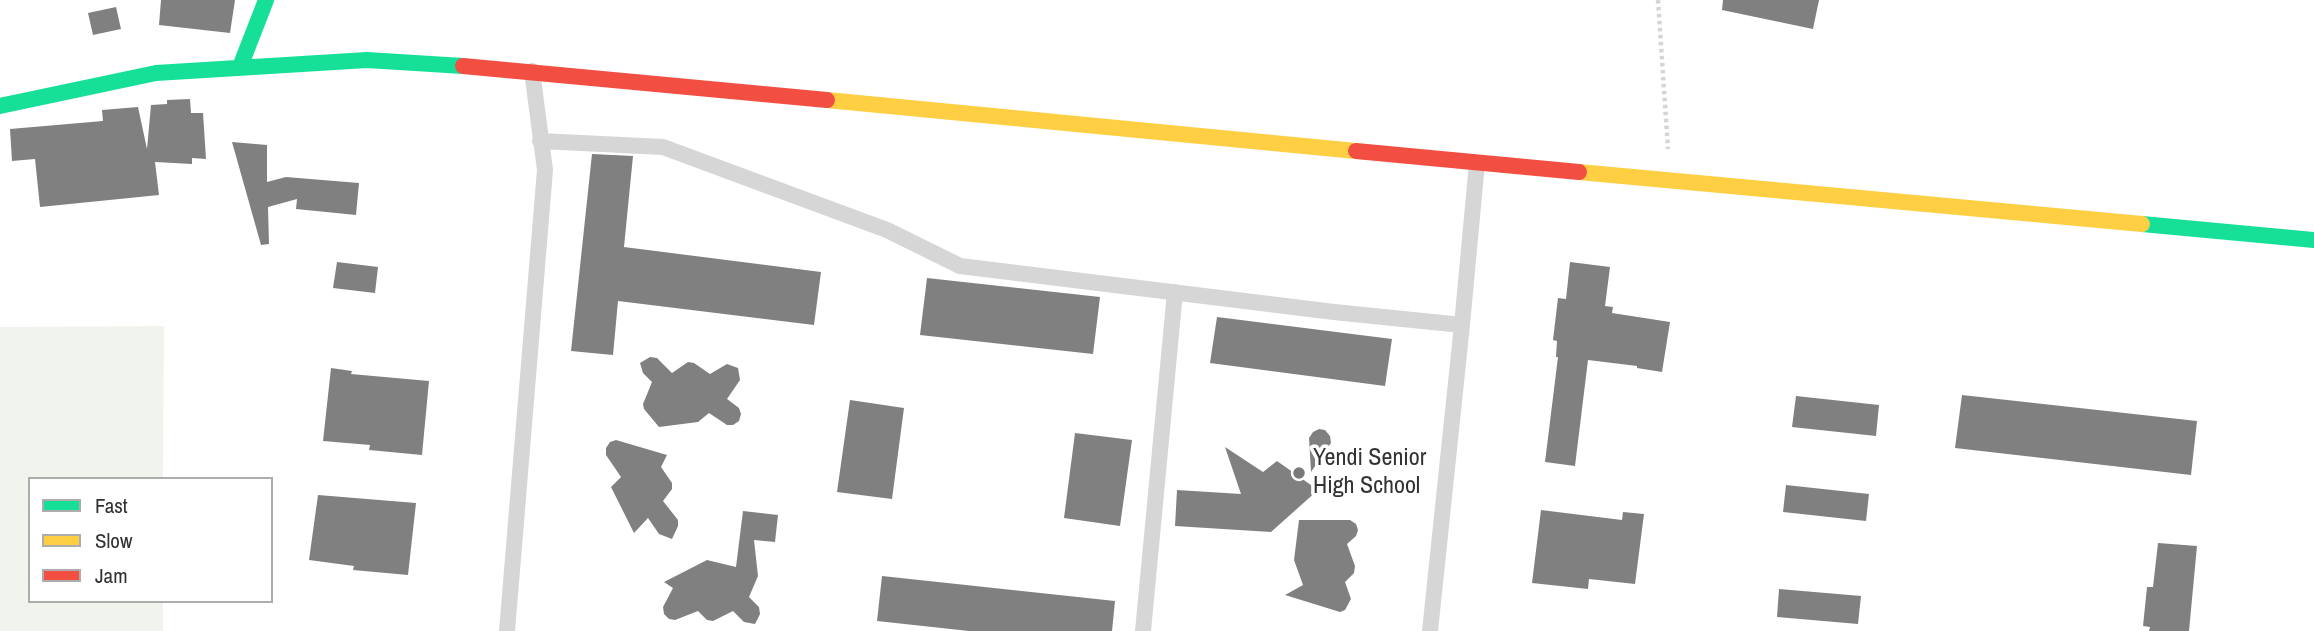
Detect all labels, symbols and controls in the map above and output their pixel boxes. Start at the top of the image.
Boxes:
place label: Yendi Senior High School [1313,445,1426,501]
marker: Yendi Senior High School [1291,465,1307,481]
legend [28,477,273,603]
text: Fast [95,491,128,520]
text: Slow [95,526,132,555]
text: Jam [95,561,128,590]

